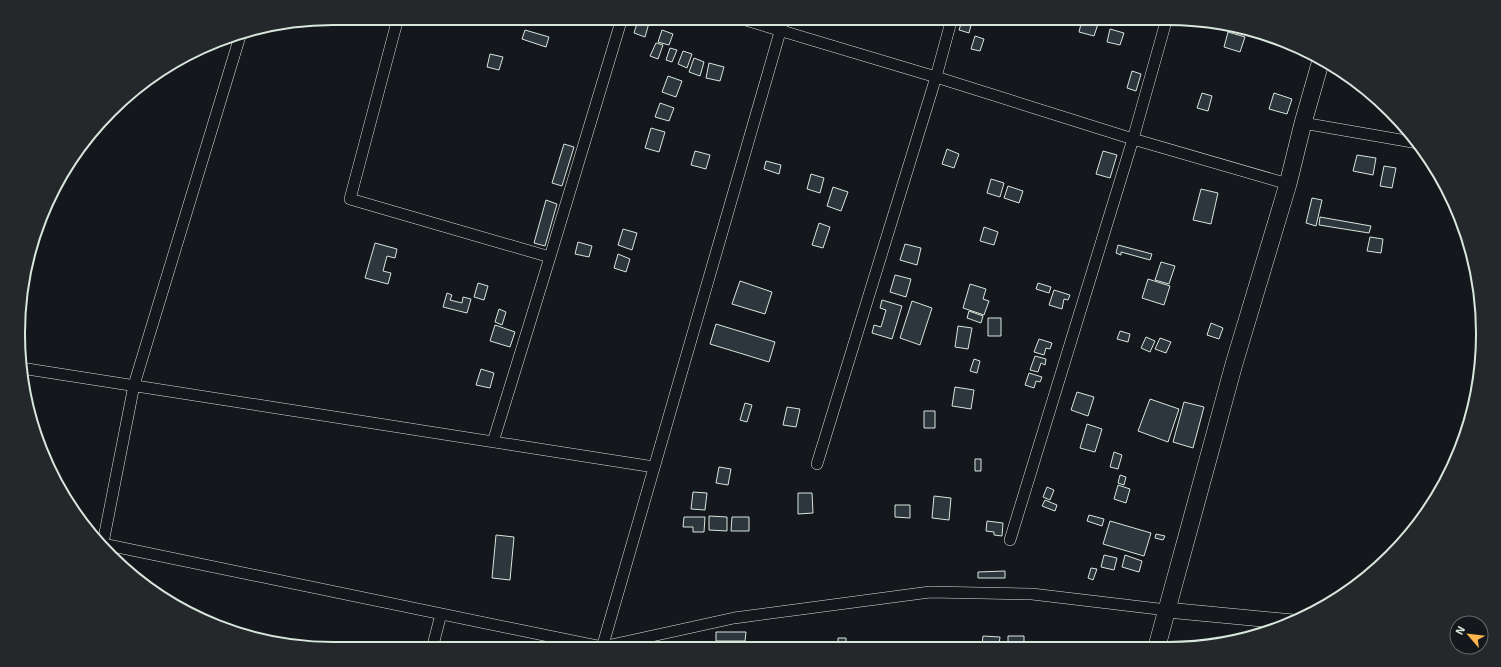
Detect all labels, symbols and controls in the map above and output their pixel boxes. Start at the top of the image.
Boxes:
north arrow [1449,615,1489,655]
text: N [1452,623,1467,637]

